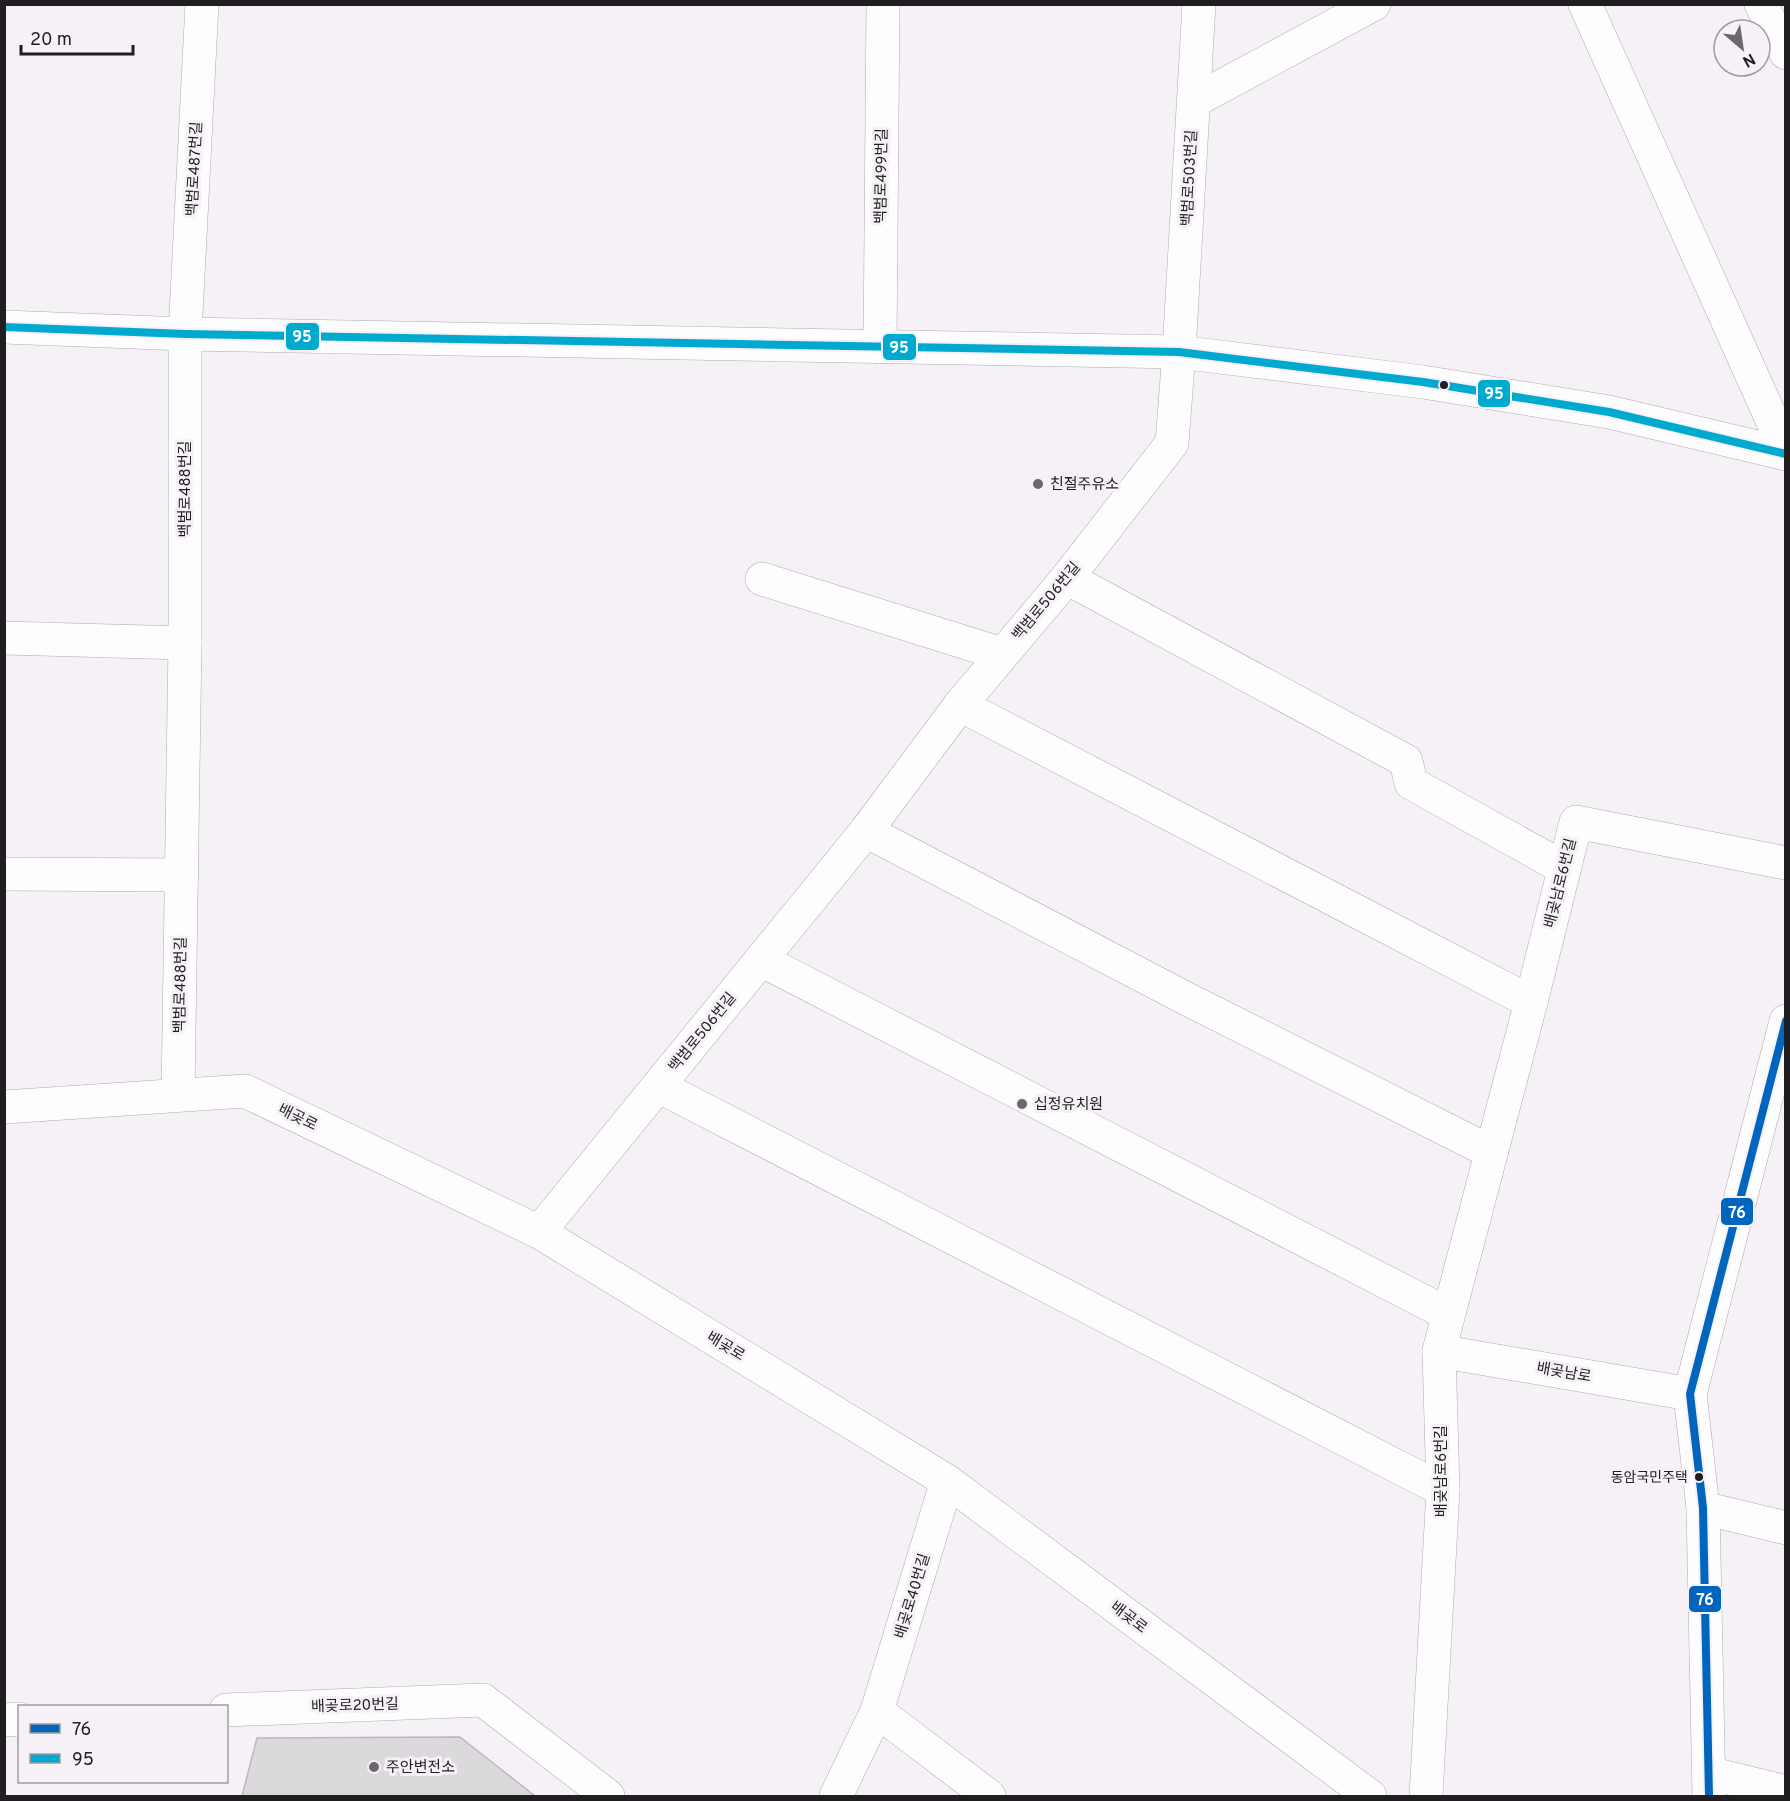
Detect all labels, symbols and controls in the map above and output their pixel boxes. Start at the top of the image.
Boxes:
scale bar [21,18,134,56]
north arrow [1712,18,1772,78]
text: 20 m [30,29,72,52]
text: N [1738,48,1758,71]
street label: 백범로487번길 [184,121,207,217]
street label: 백범로499번길 [872,128,893,224]
street label: 백범로503번길 [1178,129,1203,227]
line badge: 95 [285,322,320,351]
text: 95 [292,328,312,348]
line badge: 95 [882,333,917,361]
text: 95 [889,339,909,359]
unlabelled marker [1438,379,1450,391]
line badge: 95 [1477,379,1511,408]
text: 95 [1484,385,1504,405]
street label: 백범로488번길 [177,441,196,537]
place label: 친절주유소 [1050,476,1119,495]
marker: 친절주유소 [1031,477,1045,491]
street label: 백범로506번길 [1009,559,1086,645]
street label: 배곶남로6번길 [1541,837,1582,930]
street label: 백범로488번길 [171,937,192,1034]
street label: 백범로506번길 [665,989,741,1077]
place label: 십정유치원 [1034,1096,1103,1115]
marker: 십정유치원 [1015,1097,1029,1111]
street label: 배곶로 [275,1101,320,1136]
line badge: 76 [1720,1197,1754,1226]
text: 76 [1728,1204,1746,1224]
street label: 배곶로 [703,1328,748,1366]
street label: 배곶남로 [1535,1359,1593,1388]
street label: 배곶남로6번길 [1433,1425,1452,1517]
place label: 동암국민주택 [1611,1470,1688,1487]
marker: 동암국민주택 [1693,1471,1705,1483]
street label: 배곶로40번길 [891,1552,935,1641]
line badge: 76 [1688,1585,1722,1613]
text: 76 [1696,1591,1714,1611]
street label: 배곶로 [1106,1598,1150,1638]
street label: 배곶로20번길 [311,1695,399,1718]
legend [18,1705,228,1783]
text: 76 [72,1719,91,1742]
text: 95 [72,1749,94,1772]
place label: 주안변전소 [386,1759,455,1778]
marker: 주안변전소 [367,1760,381,1774]

